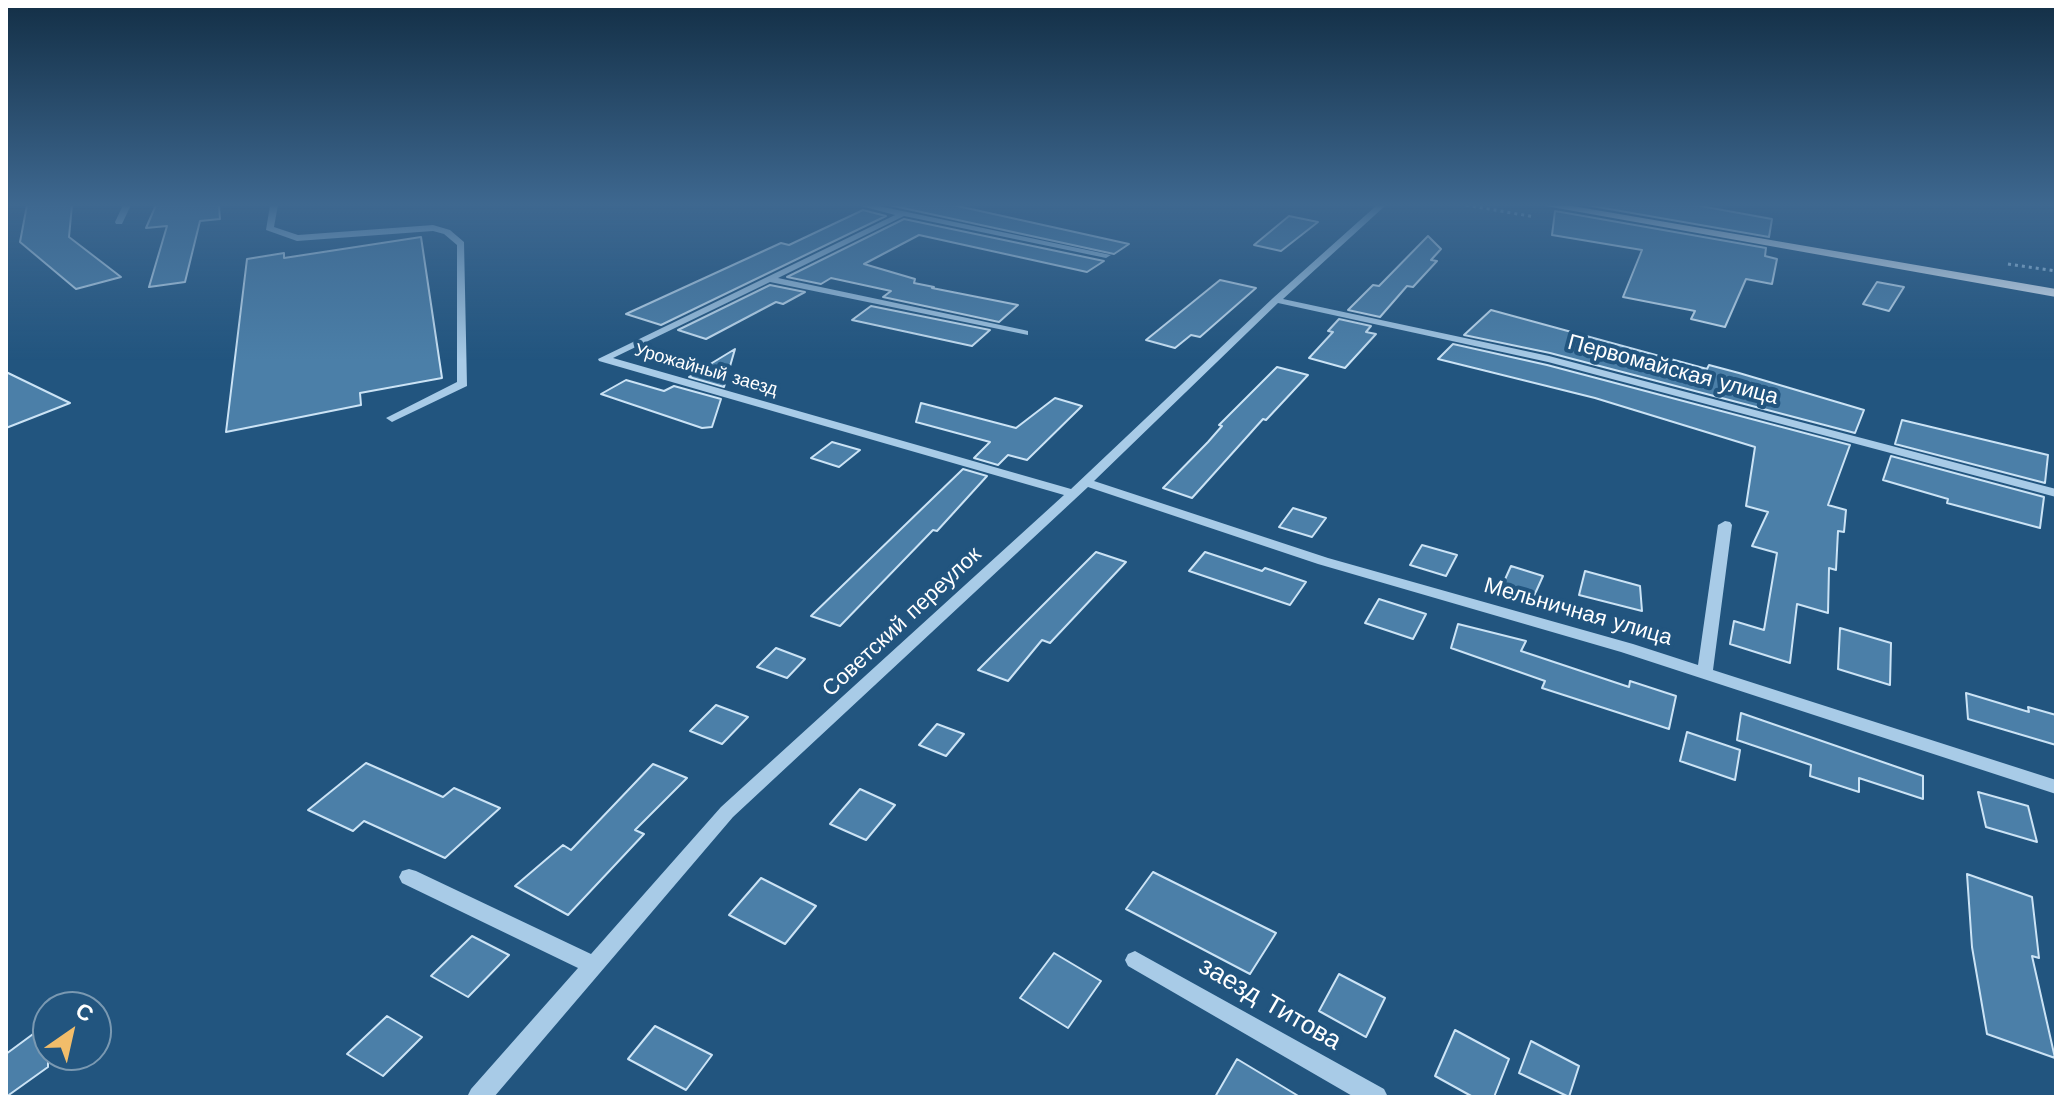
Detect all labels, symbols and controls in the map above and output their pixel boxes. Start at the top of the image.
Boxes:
street label: Первомайская улица [1565,329,1781,411]
street label: Урожайный заезд [632,339,780,401]
street label: Советский переулок [817,542,987,702]
street label: Мельничная улица [1481,572,1675,652]
street label: заезд Титова [1193,951,1347,1057]
north arrow [32,991,112,1071]
text: С [71,998,98,1027]

